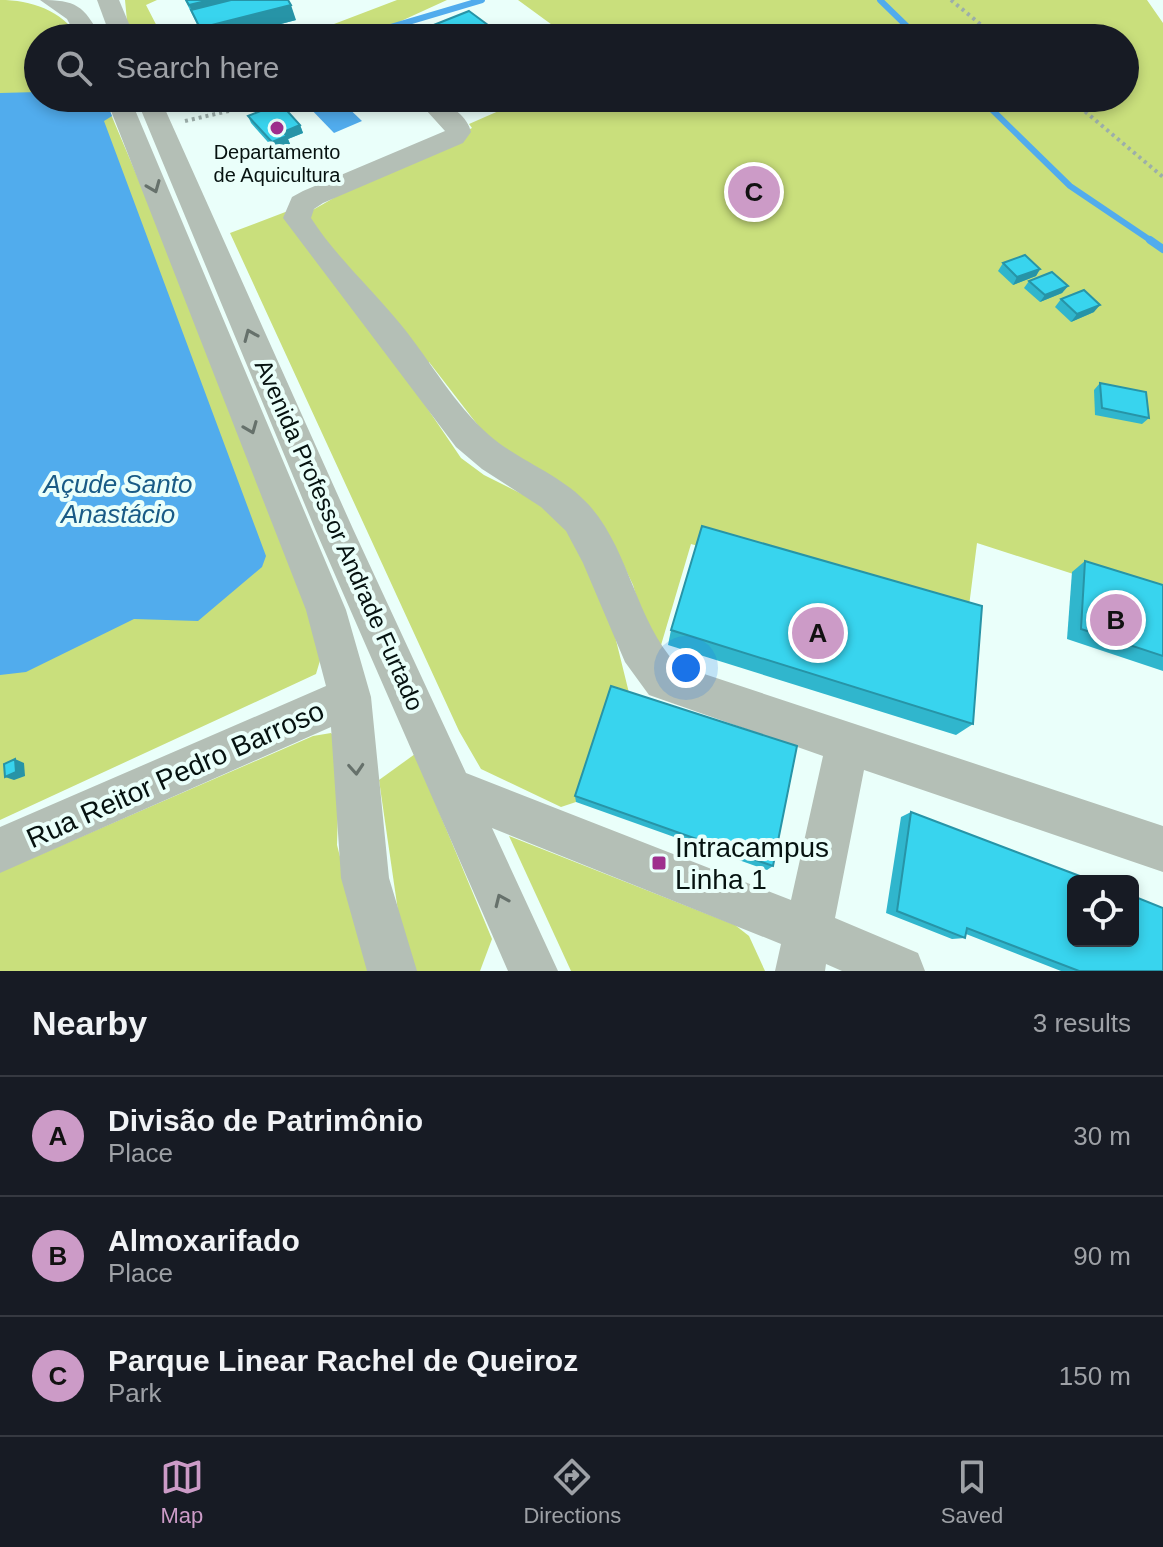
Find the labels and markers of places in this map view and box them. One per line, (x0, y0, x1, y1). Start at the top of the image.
marker: Departamento de Aquicultura (268, 119, 286, 137)
place label: Departamento de Aquicultura (214, 141, 341, 186)
pin: C (728, 162, 780, 222)
pin: B (1090, 590, 1142, 650)
pin: A (792, 603, 844, 663)
place label: Intracampus Linha 1 (675, 832, 829, 895)
marker: Intracampus Linha 1 (650, 854, 668, 872)

